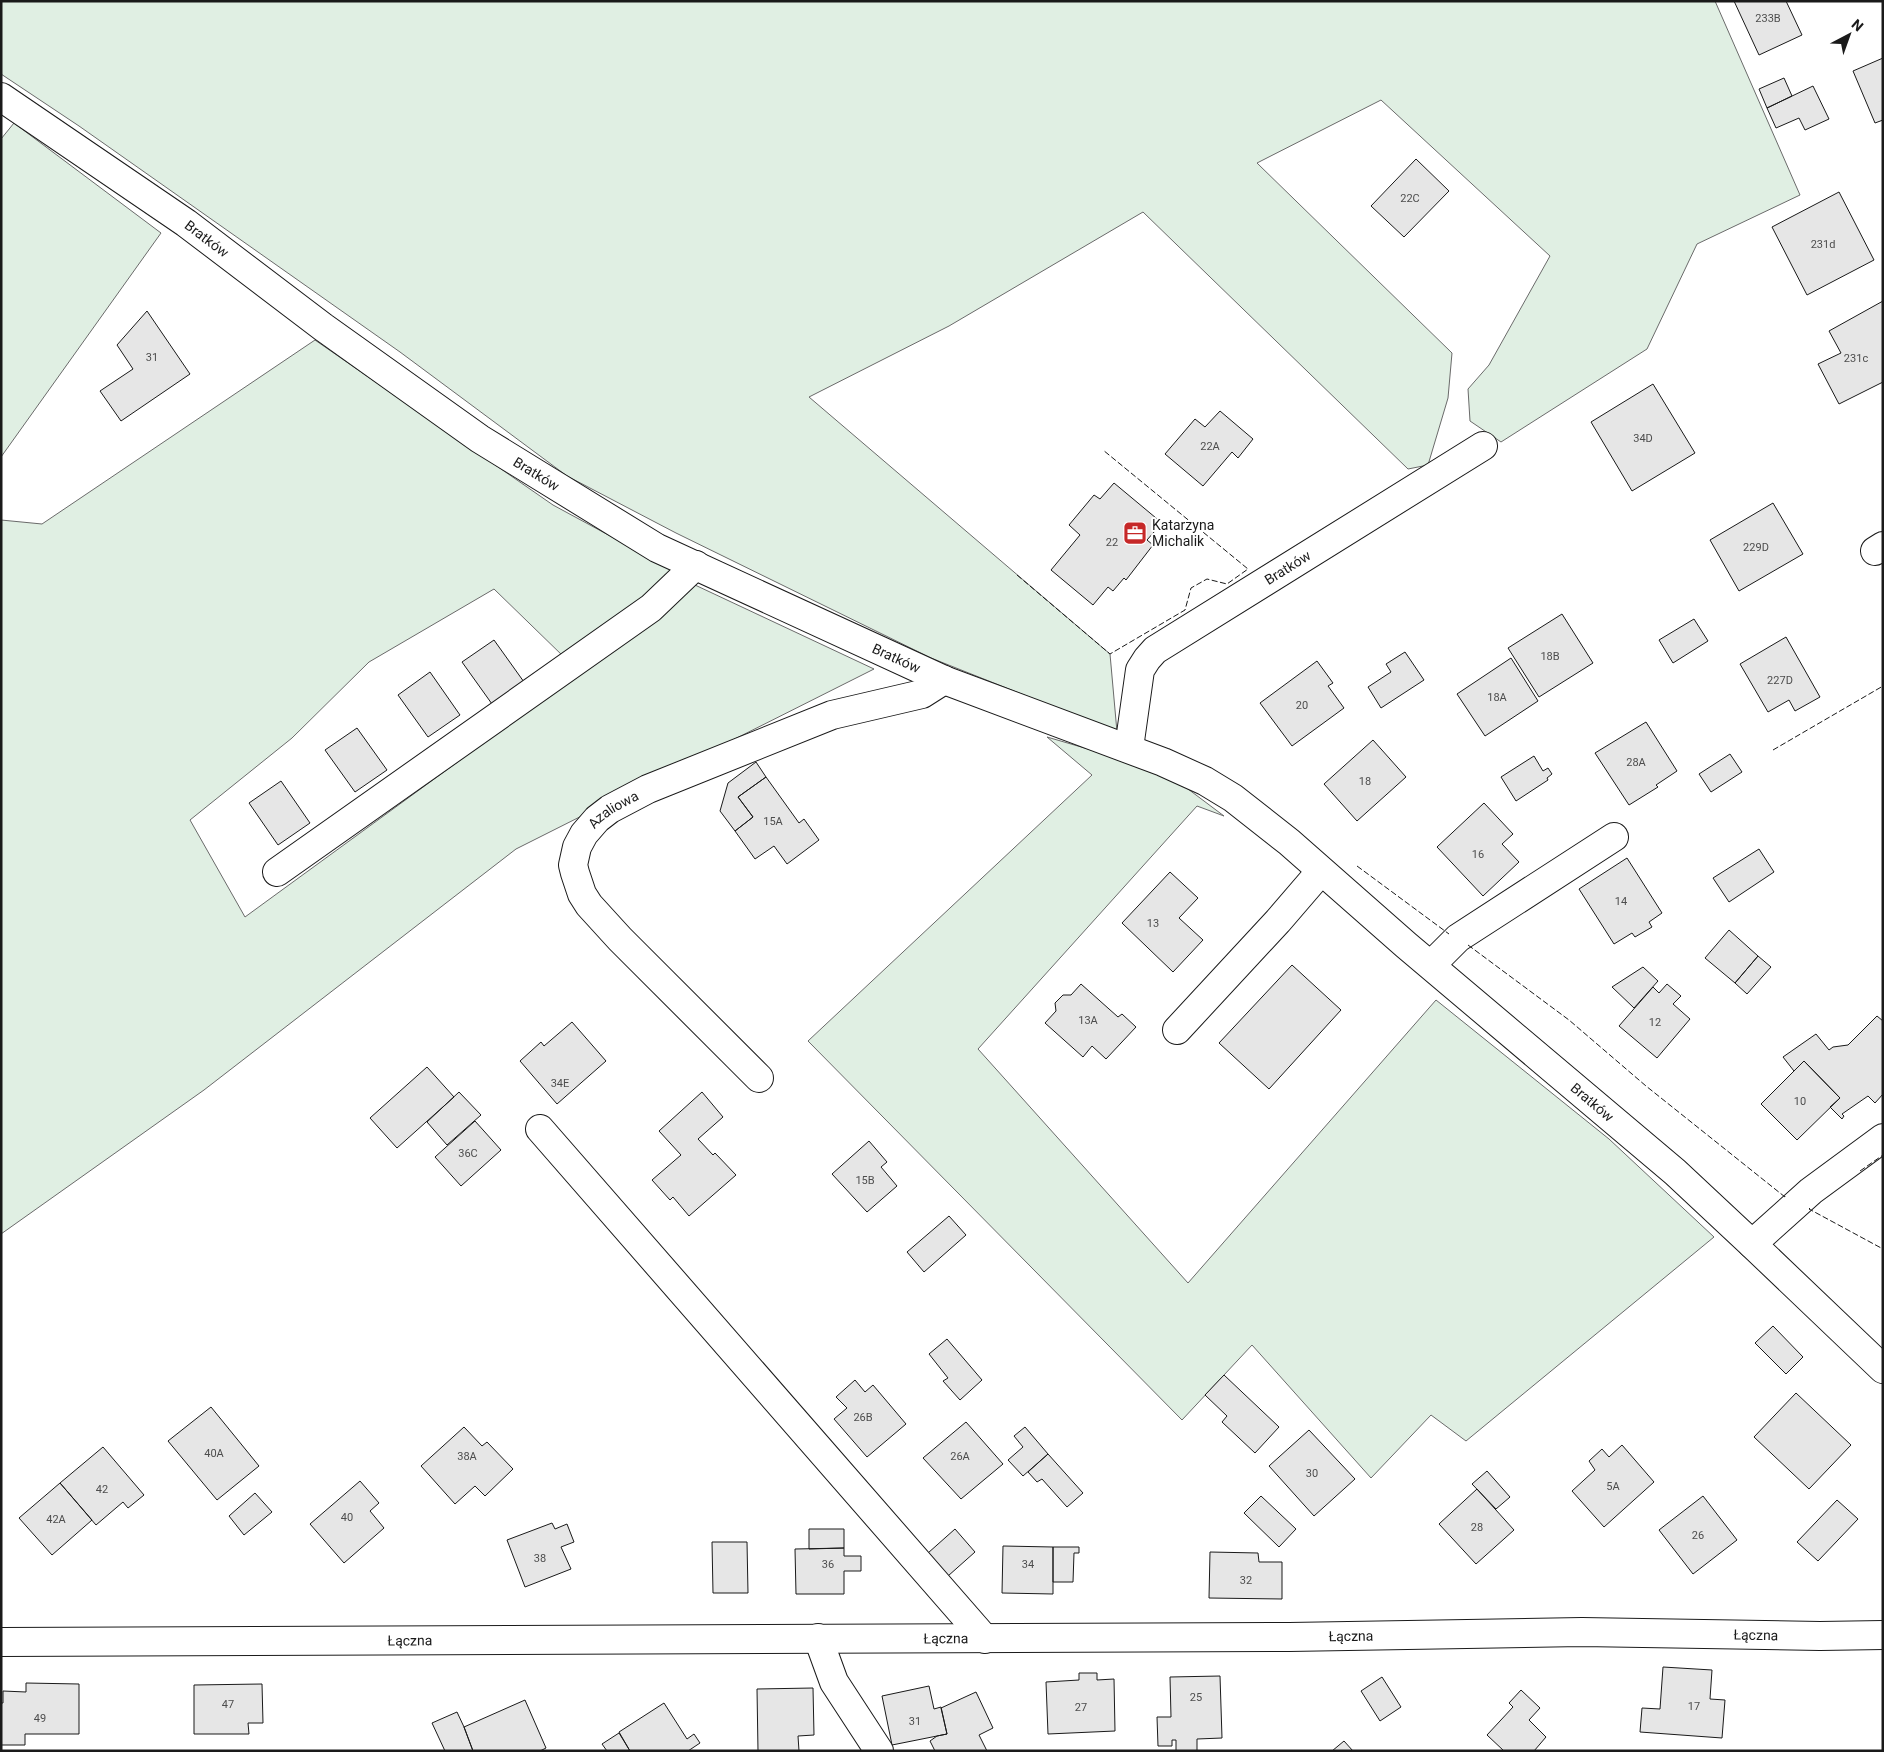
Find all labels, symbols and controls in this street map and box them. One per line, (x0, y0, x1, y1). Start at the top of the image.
north arrow (1824, 10, 1874, 60)
house number: 233B (1755, 12, 1781, 25)
text: N (1849, 16, 1867, 34)
house number: 22C (1400, 192, 1420, 205)
street label: Bratków (182, 217, 232, 261)
house number: 231d (1811, 238, 1835, 251)
house number: 31 (146, 351, 158, 364)
house number: 231c (1844, 352, 1868, 365)
house number: 34D (1633, 432, 1653, 445)
house number: 22A (1200, 440, 1221, 453)
street label: Bratków (511, 454, 563, 494)
place label: Katarzyna Michalik (1152, 517, 1214, 549)
office icon: Katarzyna Michalik (1122, 520, 1148, 546)
house number: 22 (1106, 536, 1118, 549)
house number: 229D (1743, 541, 1769, 554)
street label: Bratków (1262, 547, 1314, 588)
street label: Bratków (870, 640, 923, 676)
house number: 18B (1540, 650, 1560, 663)
house number: 227D (1767, 674, 1793, 687)
house number: 18A (1487, 691, 1508, 704)
house number: 20 (1296, 699, 1308, 712)
house number: 28A (1626, 756, 1647, 769)
house number: 18 (1359, 775, 1371, 788)
street label: Azaliowa (585, 788, 641, 831)
house number: 15A (763, 815, 784, 828)
house number: 16 (1472, 848, 1484, 861)
house number: 14 (1615, 895, 1627, 908)
house number: 13 (1147, 917, 1159, 930)
house number: 13A (1078, 1014, 1099, 1027)
house number: 12 (1649, 1016, 1661, 1029)
house number: 34E (551, 1077, 569, 1090)
street label: Bratków (1568, 1080, 1617, 1125)
house number: 10 (1794, 1095, 1806, 1108)
house number: 36C (458, 1147, 478, 1160)
house number: 15B (855, 1174, 875, 1187)
house number: 26B (853, 1411, 873, 1424)
house number: 40A (204, 1447, 225, 1460)
house number: 38A (457, 1450, 478, 1463)
house number: 26A (950, 1450, 971, 1463)
house number: 30 (1306, 1467, 1318, 1480)
house number: 5A (1606, 1480, 1621, 1493)
house number: 42 (96, 1483, 108, 1496)
house number: 40 (341, 1511, 353, 1524)
house number: 42A (46, 1513, 67, 1526)
house number: 28 (1471, 1521, 1483, 1534)
house number: 26 (1692, 1529, 1704, 1542)
house number: 38 (534, 1552, 546, 1565)
house number: 36 (822, 1558, 834, 1571)
house number: 34 (1022, 1558, 1034, 1571)
house number: 32 (1240, 1574, 1252, 1587)
street label: Łączna (1733, 1627, 1778, 1643)
street label: Łączna (1328, 1628, 1374, 1644)
street label: Łączna (924, 1630, 968, 1646)
street label: Łączna (388, 1632, 432, 1648)
house number: 25 (1190, 1691, 1202, 1704)
house number: 47 (222, 1698, 234, 1711)
house number: 17 (1688, 1700, 1700, 1713)
house number: 27 (1075, 1701, 1087, 1714)
house number: 49 (34, 1712, 46, 1725)
house number: 31 (909, 1715, 921, 1728)

